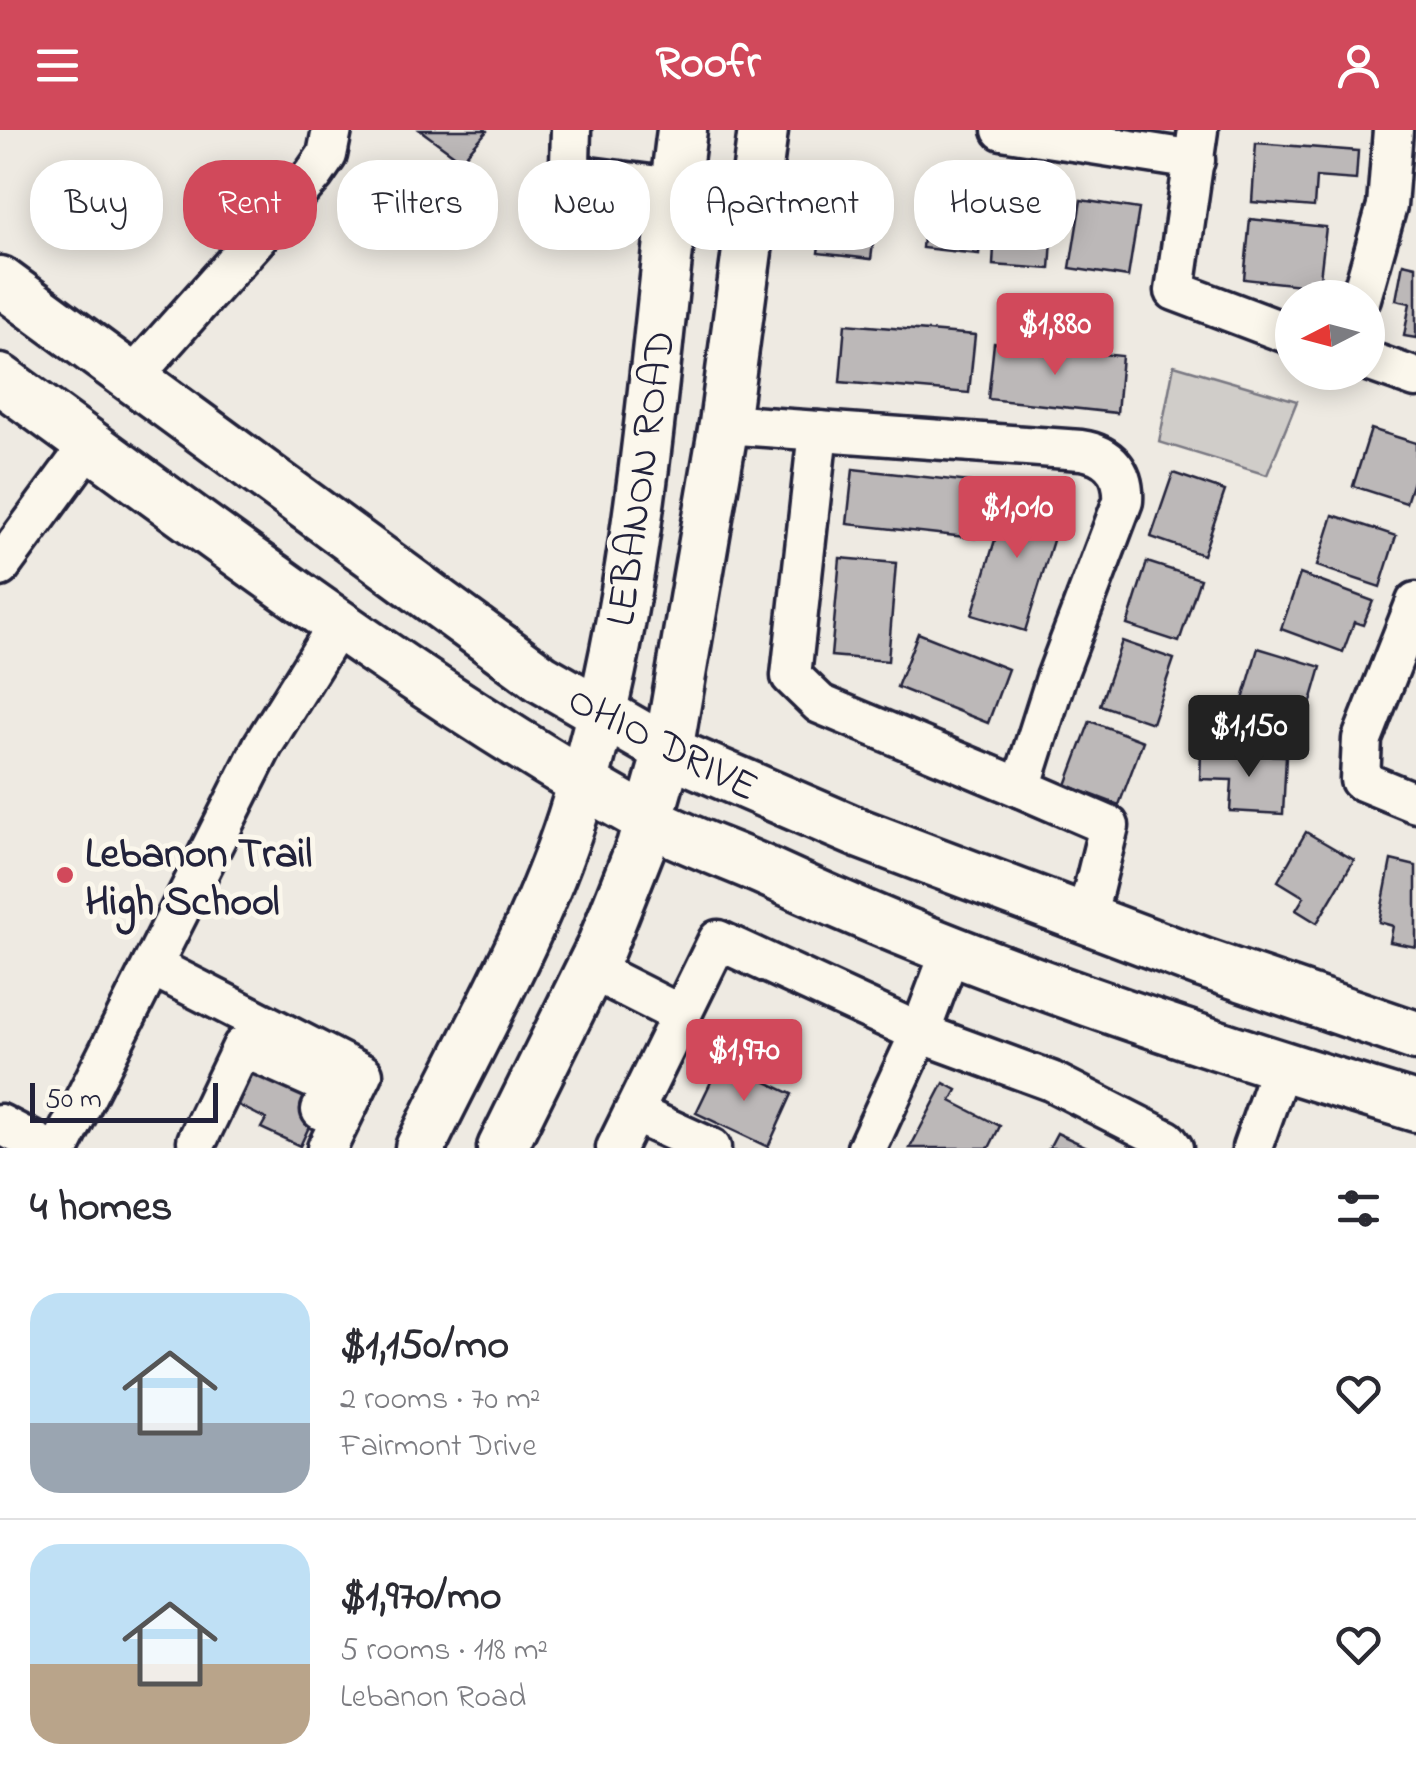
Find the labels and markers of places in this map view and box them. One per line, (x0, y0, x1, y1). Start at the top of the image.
pin: $1,880 (974, 293, 1136, 378)
pin: $1,010 (936, 476, 1098, 561)
pin: $1,150 (1168, 695, 1330, 780)
place label: Lebanon Trail High School (85, 825, 312, 935)
marker: Lebanon Trail High School (54, 864, 76, 886)
pin: $1,970 (663, 1019, 825, 1104)

